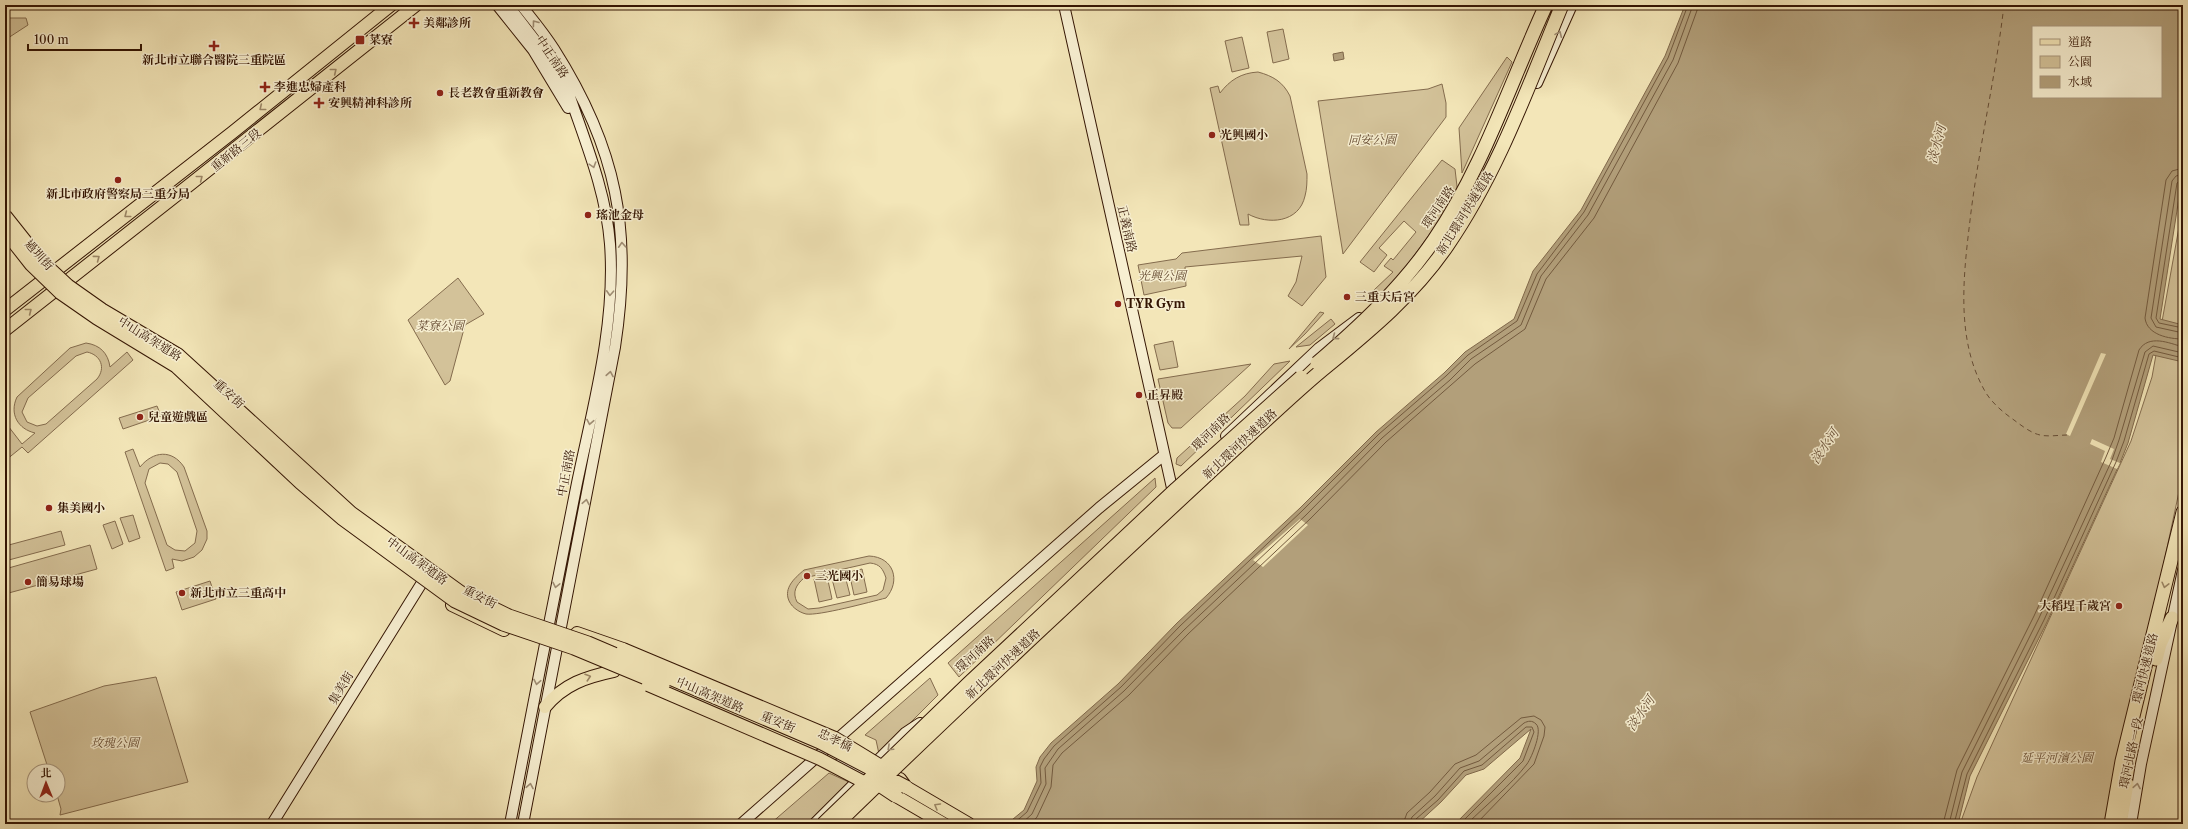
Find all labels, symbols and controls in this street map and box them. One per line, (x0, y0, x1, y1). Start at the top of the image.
place label: 美鄰診所 (423, 15, 471, 30)
marker: 美鄰診所 (408, 17, 420, 29)
one-way arrow (533, 21, 540, 28)
scale bar (28, 26, 141, 52)
legend (2032, 26, 2162, 98)
one-way arrow (1554, 31, 1562, 39)
text: 100 m (34, 32, 69, 47)
place label: 菜寮 (369, 32, 393, 47)
street label: 中正南路 (533, 33, 572, 81)
marker: 菜寮 (354, 34, 366, 46)
text: 道路 (2068, 34, 2092, 49)
marker: 新北市立聯合醫院三重院區 (208, 40, 220, 52)
place label: 新北市立聯合醫院三重院區 (142, 52, 286, 67)
text: 公園 (2068, 54, 2092, 69)
one-way arrow (330, 68, 337, 75)
text: 水域 (2068, 74, 2092, 89)
place label: 李進忠婦產科 (274, 79, 347, 94)
marker: 李進忠婦產科 (259, 81, 271, 93)
place label: 長老教會重新教會 (448, 85, 544, 100)
marker: 長老教會重新教會 (435, 88, 445, 98)
place label: 安興精神科診所 (328, 95, 412, 110)
marker: 安興精神科診所 (313, 97, 325, 109)
one-way arrow (259, 104, 267, 111)
water label: 淡水河 (1923, 121, 1949, 165)
street label: 重新路三段 (208, 125, 264, 174)
place label: 光興國小 (1220, 127, 1268, 142)
marker: 光興國小 (1207, 130, 1217, 140)
park label: 同安公園 (1348, 132, 1398, 147)
one-way arrow (589, 161, 597, 168)
street label: 新北環河快速道路 (1433, 168, 1496, 257)
marker: 新北市政府警察局三重分局 (113, 175, 123, 185)
one-way arrow (196, 176, 203, 183)
street label: 環河南路 (1418, 183, 1457, 231)
place label: 新北市政府警察局三重分局 (46, 186, 190, 201)
street label: 正義南路 (1115, 204, 1140, 254)
place label: 瑤池金母 (596, 207, 644, 222)
one-way arrow (124, 210, 131, 217)
marker: 瑤池金母 (583, 210, 593, 220)
street label: 過圳街 (22, 236, 58, 274)
one-way arrow (618, 242, 627, 248)
one-way arrow (93, 255, 100, 262)
park label: 光興公園 (1138, 268, 1188, 283)
place label: 三重天后宮 (1355, 289, 1415, 304)
one-way arrow (605, 290, 614, 296)
marker: 三重天后宮 (1342, 292, 1352, 302)
place label: TYR Gym (1126, 296, 1185, 311)
marker: TYR Gym (1113, 299, 1123, 309)
one-way arrow (25, 309, 32, 316)
street label: 中山高架道路 (116, 313, 185, 364)
park label: 菜寮公園 (416, 318, 466, 333)
one-way arrow (1332, 332, 1339, 339)
one-way arrow (606, 371, 614, 377)
street label: 重安街 (211, 376, 248, 412)
place label: 正昇殿 (1147, 387, 1184, 402)
marker: 正昇殿 (1134, 390, 1144, 400)
street label: 新北環河快速道路 (1199, 405, 1280, 482)
place label: 兒童遊戲區 (148, 409, 208, 424)
street label: 環河南路 (1188, 410, 1233, 454)
marker: 兒童遊戲區 (135, 412, 145, 422)
one-way arrow (586, 418, 594, 425)
water label: 淡水河 (1806, 424, 1843, 467)
street label: 中正南路 (554, 448, 577, 498)
one-way arrow (581, 499, 589, 505)
place label: 集美國小 (57, 500, 105, 515)
marker: 集美國小 (44, 503, 54, 513)
street label: 中山高架道路 (384, 533, 451, 588)
place label: 三光國小 (815, 568, 863, 583)
marker: 三光國小 (802, 571, 812, 581)
place label: 簡易球場 (36, 574, 84, 589)
marker: 簡易球場 (23, 577, 33, 587)
one-way arrow (2161, 581, 2170, 588)
street label: 重安街 (461, 582, 501, 612)
one-way arrow (553, 582, 561, 588)
place label: 新北市立三重高中 (190, 585, 286, 600)
marker: 新北市立三重高中 (177, 588, 187, 598)
place label: 大稻埕千歲宮 (2039, 598, 2111, 613)
marker: 大稻埕千歲宮 (2114, 601, 2124, 611)
street label: 新北環河快速道路 (962, 625, 1043, 702)
street label: 環河快速道路 (2129, 631, 2161, 705)
street label: 環河南路 (952, 632, 998, 675)
street label: 集美街 (325, 668, 357, 707)
one-way arrow (584, 673, 591, 682)
street label: 中山高架道路 (674, 674, 746, 716)
one-way arrow (533, 679, 542, 685)
water label: 淡水河 (1622, 691, 1659, 734)
street label: 重安街 (759, 708, 799, 736)
street label: 環河北路一段 (2116, 716, 2145, 790)
street label: 忠孝橋 (816, 725, 855, 754)
park label: 玫瑰公園 (91, 735, 141, 750)
one-way arrow (887, 743, 895, 750)
park label: 延平河濱公園 (2021, 750, 2095, 765)
north arrow (26, 763, 66, 803)
text: 北 (40, 766, 51, 780)
one-way arrow (2132, 782, 2141, 789)
one-way arrow (525, 783, 534, 789)
one-way arrow (934, 803, 941, 810)

